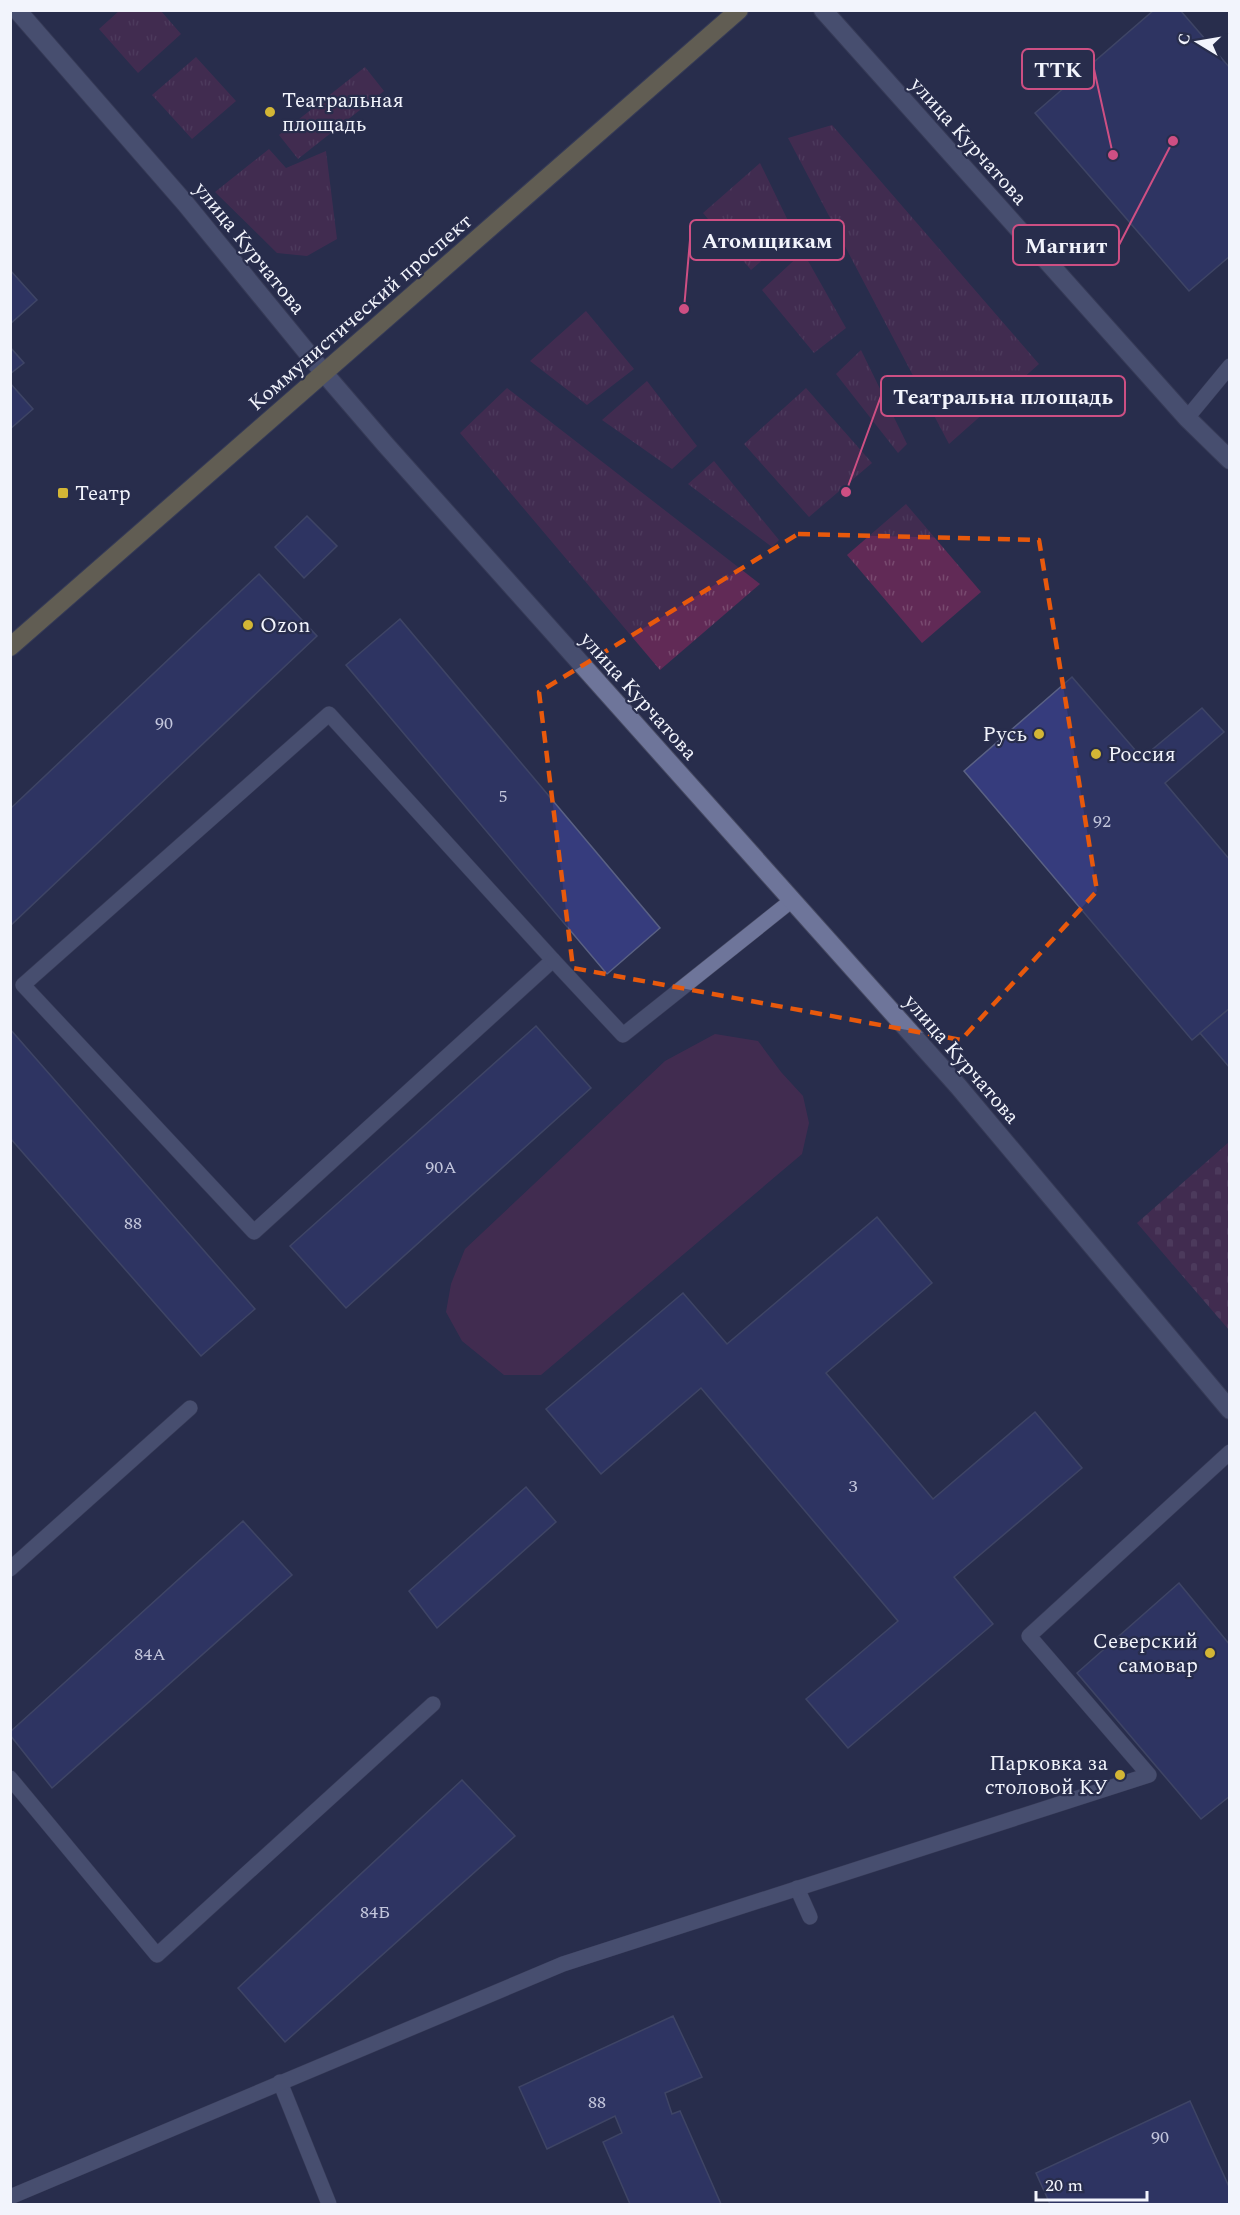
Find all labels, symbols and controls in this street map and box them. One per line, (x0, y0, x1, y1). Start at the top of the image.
north arrow (1168, 12, 1228, 72)
text: С (1171, 31, 1197, 47)
callout: ТТК (1022, 49, 1094, 89)
text: ТТК (1034, 54, 1082, 87)
street label: улица Курчатова (901, 70, 1035, 213)
place label: Театральная площадь (282, 85, 404, 141)
marker: Театральная площадь (263, 105, 277, 119)
street label: улица Курчатова (185, 174, 313, 323)
street label: Коммунистический проспект (242, 206, 480, 419)
callout: Атомщикам (690, 220, 844, 260)
text: Атомщикам (702, 225, 832, 258)
callout: Магнит (1013, 225, 1119, 265)
text: Магнит (1025, 230, 1107, 263)
callout: Театральна площадь (881, 376, 1125, 416)
text: Театральна площадь (893, 381, 1113, 414)
place label: Театр (75, 478, 131, 510)
marker: Театр (56, 486, 70, 500)
place label: Ozon (260, 610, 310, 642)
marker: Ozon (241, 618, 255, 632)
street label: улица Курчатова (571, 625, 705, 768)
house number: 90 (155, 710, 173, 737)
place label: Русь (983, 719, 1027, 751)
marker: Русь (1032, 727, 1046, 741)
place label: Россия (1108, 739, 1176, 771)
marker: Россия (1089, 747, 1103, 761)
house number: 5 (499, 783, 508, 810)
house number: 92 (1093, 808, 1111, 835)
street label: улица Курчатова (895, 987, 1027, 1132)
house number: 90А (425, 1154, 457, 1181)
house number: 88 (124, 1210, 142, 1237)
house number: 3 (849, 1473, 858, 1500)
place label: Северский самовар (1093, 1626, 1198, 1682)
house number: 84А (134, 1641, 166, 1668)
marker: Северский самовар (1203, 1646, 1217, 1660)
place label: Парковка за столовой КУ (985, 1748, 1109, 1804)
marker: Парковка за столовой КУ (1113, 1768, 1127, 1782)
house number: 84Б (360, 1899, 390, 1926)
house number: 88 (588, 2089, 606, 2116)
house number: 90 (1151, 2124, 1169, 2151)
scale bar (1036, 2164, 1147, 2202)
text: 20 m (1045, 2172, 1083, 2199)

